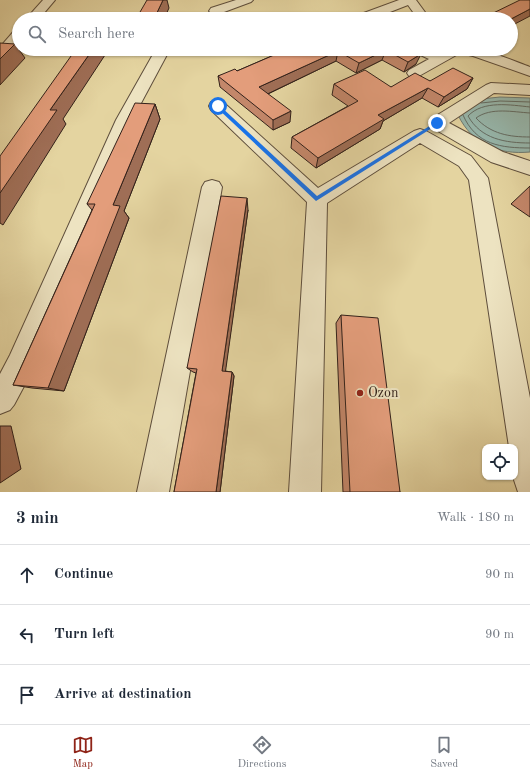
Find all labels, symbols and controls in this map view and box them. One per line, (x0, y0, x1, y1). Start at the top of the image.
search box (12, 12, 518, 56)
icon: search (26, 23, 48, 45)
text: Search here (58, 27, 135, 42)
route start (209, 97, 227, 115)
route end (428, 114, 446, 132)
place label: Ozon (368, 386, 399, 400)
marker: Ozon (355, 388, 365, 398)
map controls (482, 444, 518, 480)
button: locate (482, 444, 518, 480)
text: 3 min (16, 510, 59, 527)
text: Walk · 180 m (437, 511, 514, 524)
icon: ahead (16, 564, 38, 586)
text: Continue (54, 567, 113, 582)
text: 90 m (485, 568, 514, 581)
icon: left (16, 624, 38, 646)
text: Turn left (54, 627, 114, 642)
text: 90 m (485, 628, 514, 641)
icon: arrive (16, 684, 38, 706)
text: Arrive at destination (54, 687, 192, 702)
tab: Map (72, 734, 94, 772)
tab: Directions (238, 734, 286, 772)
tab: Saved (430, 734, 458, 772)

